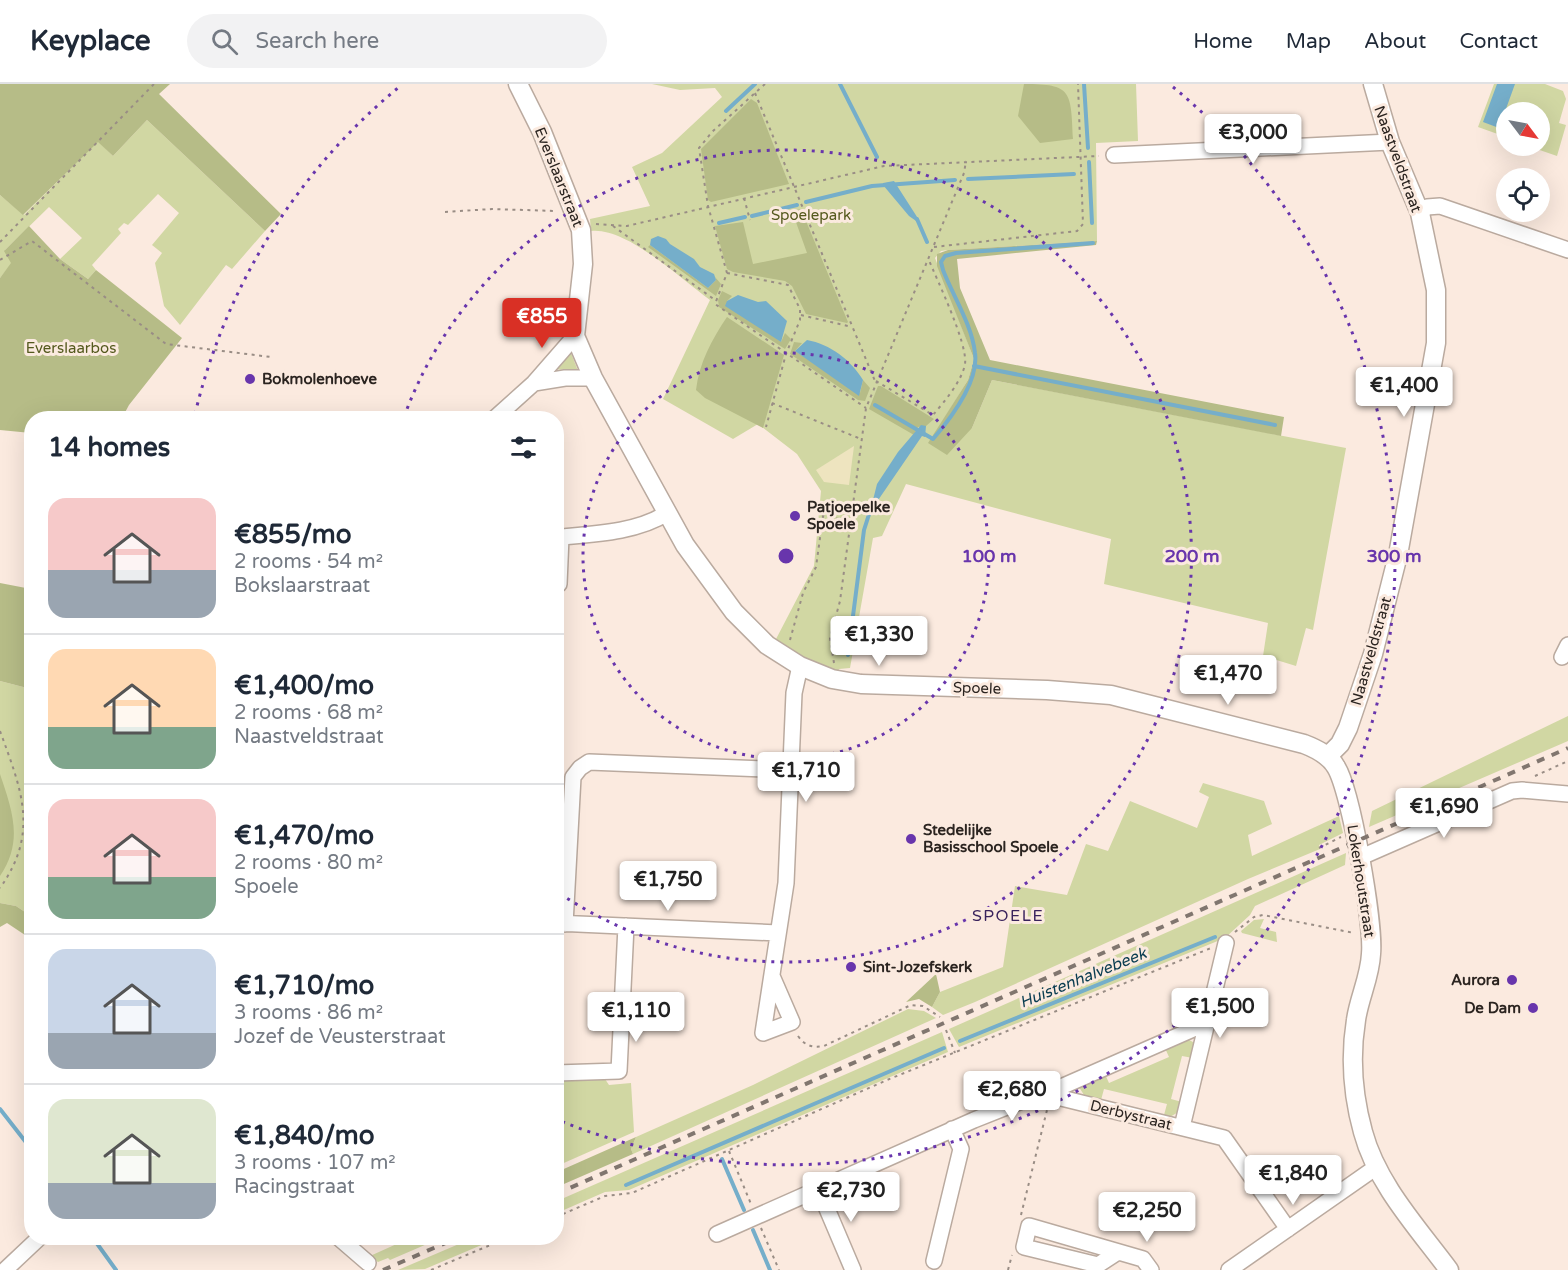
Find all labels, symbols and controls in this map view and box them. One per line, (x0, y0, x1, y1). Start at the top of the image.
search box (187, 14, 607, 68)
text: Keyplace (30, 24, 151, 58)
icon: search (208, 25, 241, 58)
text: Search here (256, 28, 379, 54)
text: Home (1193, 29, 1253, 54)
text: Map (1286, 29, 1331, 54)
text: About (1364, 29, 1426, 54)
text: Contact (1459, 29, 1538, 54)
north arrow (1496, 102, 1550, 156)
map controls (1496, 102, 1550, 222)
street label: Naastveldstraat (1370, 103, 1426, 215)
pin: €3,000 (1204, 114, 1302, 165)
text: €3,000 (1218, 121, 1288, 145)
street label: Everslaarstraat (531, 124, 587, 230)
button: locate (1496, 168, 1550, 222)
park label: Spoelepark (771, 206, 851, 224)
pin: €855 (506, 298, 578, 349)
text: €855 (516, 305, 568, 329)
park label: Everslaarbos (26, 339, 116, 357)
pin: €1,400 (1355, 367, 1453, 418)
place label: Bokmolenhoeve (262, 370, 377, 388)
marker: Bokmolenhoeve (243, 372, 257, 386)
text: €1,400 (1370, 374, 1438, 398)
icon: filters (507, 431, 540, 464)
text: 14 homes (48, 432, 170, 463)
place label: Patjoepelke Spoele (807, 498, 891, 534)
marker: Patjoepelke Spoele (788, 509, 802, 523)
text: €855/mo (234, 519, 352, 550)
icon: home (96, 522, 168, 594)
text: 100 m (961, 545, 1017, 567)
text: 200 m (1164, 545, 1220, 567)
text: 300 m (1366, 545, 1422, 567)
centre of rings (776, 546, 796, 566)
text: 2 rooms · 54 m² (234, 550, 383, 574)
text: Bokslaarstraat (234, 574, 370, 598)
street label: Naastveldstraat (1347, 594, 1395, 707)
pin: €1,330 (830, 616, 928, 667)
text: €1,330 (844, 623, 914, 647)
pin: €1,470 (1179, 655, 1277, 706)
text: €1,470 (1194, 662, 1262, 686)
text: €1,400/mo (234, 670, 374, 701)
icon: home (96, 673, 168, 745)
street label: Spoele (952, 678, 1002, 698)
text: 2 rooms · 68 m² (234, 701, 383, 725)
text: Naastveldstraat (234, 725, 384, 749)
pin: €1,710 (757, 752, 855, 803)
text: €1,710 (772, 759, 840, 783)
pin: €1,690 (1395, 788, 1493, 839)
text: €1,690 (1409, 795, 1479, 819)
text: €1,470/mo (234, 820, 374, 851)
place label: Stedelijke Basisschool Spoele (923, 821, 1059, 857)
icon: home (96, 823, 168, 895)
street label: Lokerhoutstraat (1343, 823, 1379, 939)
marker: Stedelijke Basisschool Spoele (904, 832, 918, 846)
text: 2 rooms · 80 m² (234, 851, 383, 875)
pin: €1,750 (619, 861, 717, 912)
text: €1,750 (634, 868, 702, 892)
text: Spoele (234, 875, 299, 899)
district label: SPOELE (972, 906, 1044, 926)
water label: Huistenhalvebeek (1017, 943, 1151, 1013)
place label: Sint-Jozefskerk (863, 958, 972, 976)
marker: Sint-Jozefskerk (844, 960, 858, 974)
text: €1,710/mo (234, 970, 374, 1001)
place label: Aurora (1451, 971, 1500, 989)
icon: home (96, 973, 168, 1045)
marker: Aurora (1505, 973, 1519, 987)
pin: €1,500 (1171, 988, 1269, 1039)
pin: €1,110 (587, 992, 685, 1043)
text: €1,500 (1185, 995, 1255, 1019)
text: €1,110 (601, 999, 671, 1023)
place label: De Dam (1464, 999, 1521, 1017)
text: 3 rooms · 86 m² (234, 1001, 383, 1025)
marker: De Dam (1526, 1001, 1540, 1015)
text: Jozef de Veusterstraat (234, 1025, 446, 1049)
pin: €2,680 (963, 1071, 1061, 1122)
text: €2,680 (977, 1078, 1047, 1102)
street label: Derbystraat (1088, 1096, 1174, 1134)
text: €1,840/mo (234, 1120, 374, 1151)
icon: home (96, 1123, 168, 1195)
text: 3 rooms · 107 m² (234, 1151, 396, 1175)
pin: €1,840 (1244, 1155, 1342, 1206)
text: €1,840 (1259, 1162, 1327, 1186)
pin: €2,730 (802, 1172, 900, 1223)
text: Racingstraat (234, 1175, 355, 1199)
text: €2,730 (817, 1179, 885, 1203)
pin: €2,250 (1098, 1192, 1196, 1243)
text: €2,250 (1112, 1199, 1182, 1223)

